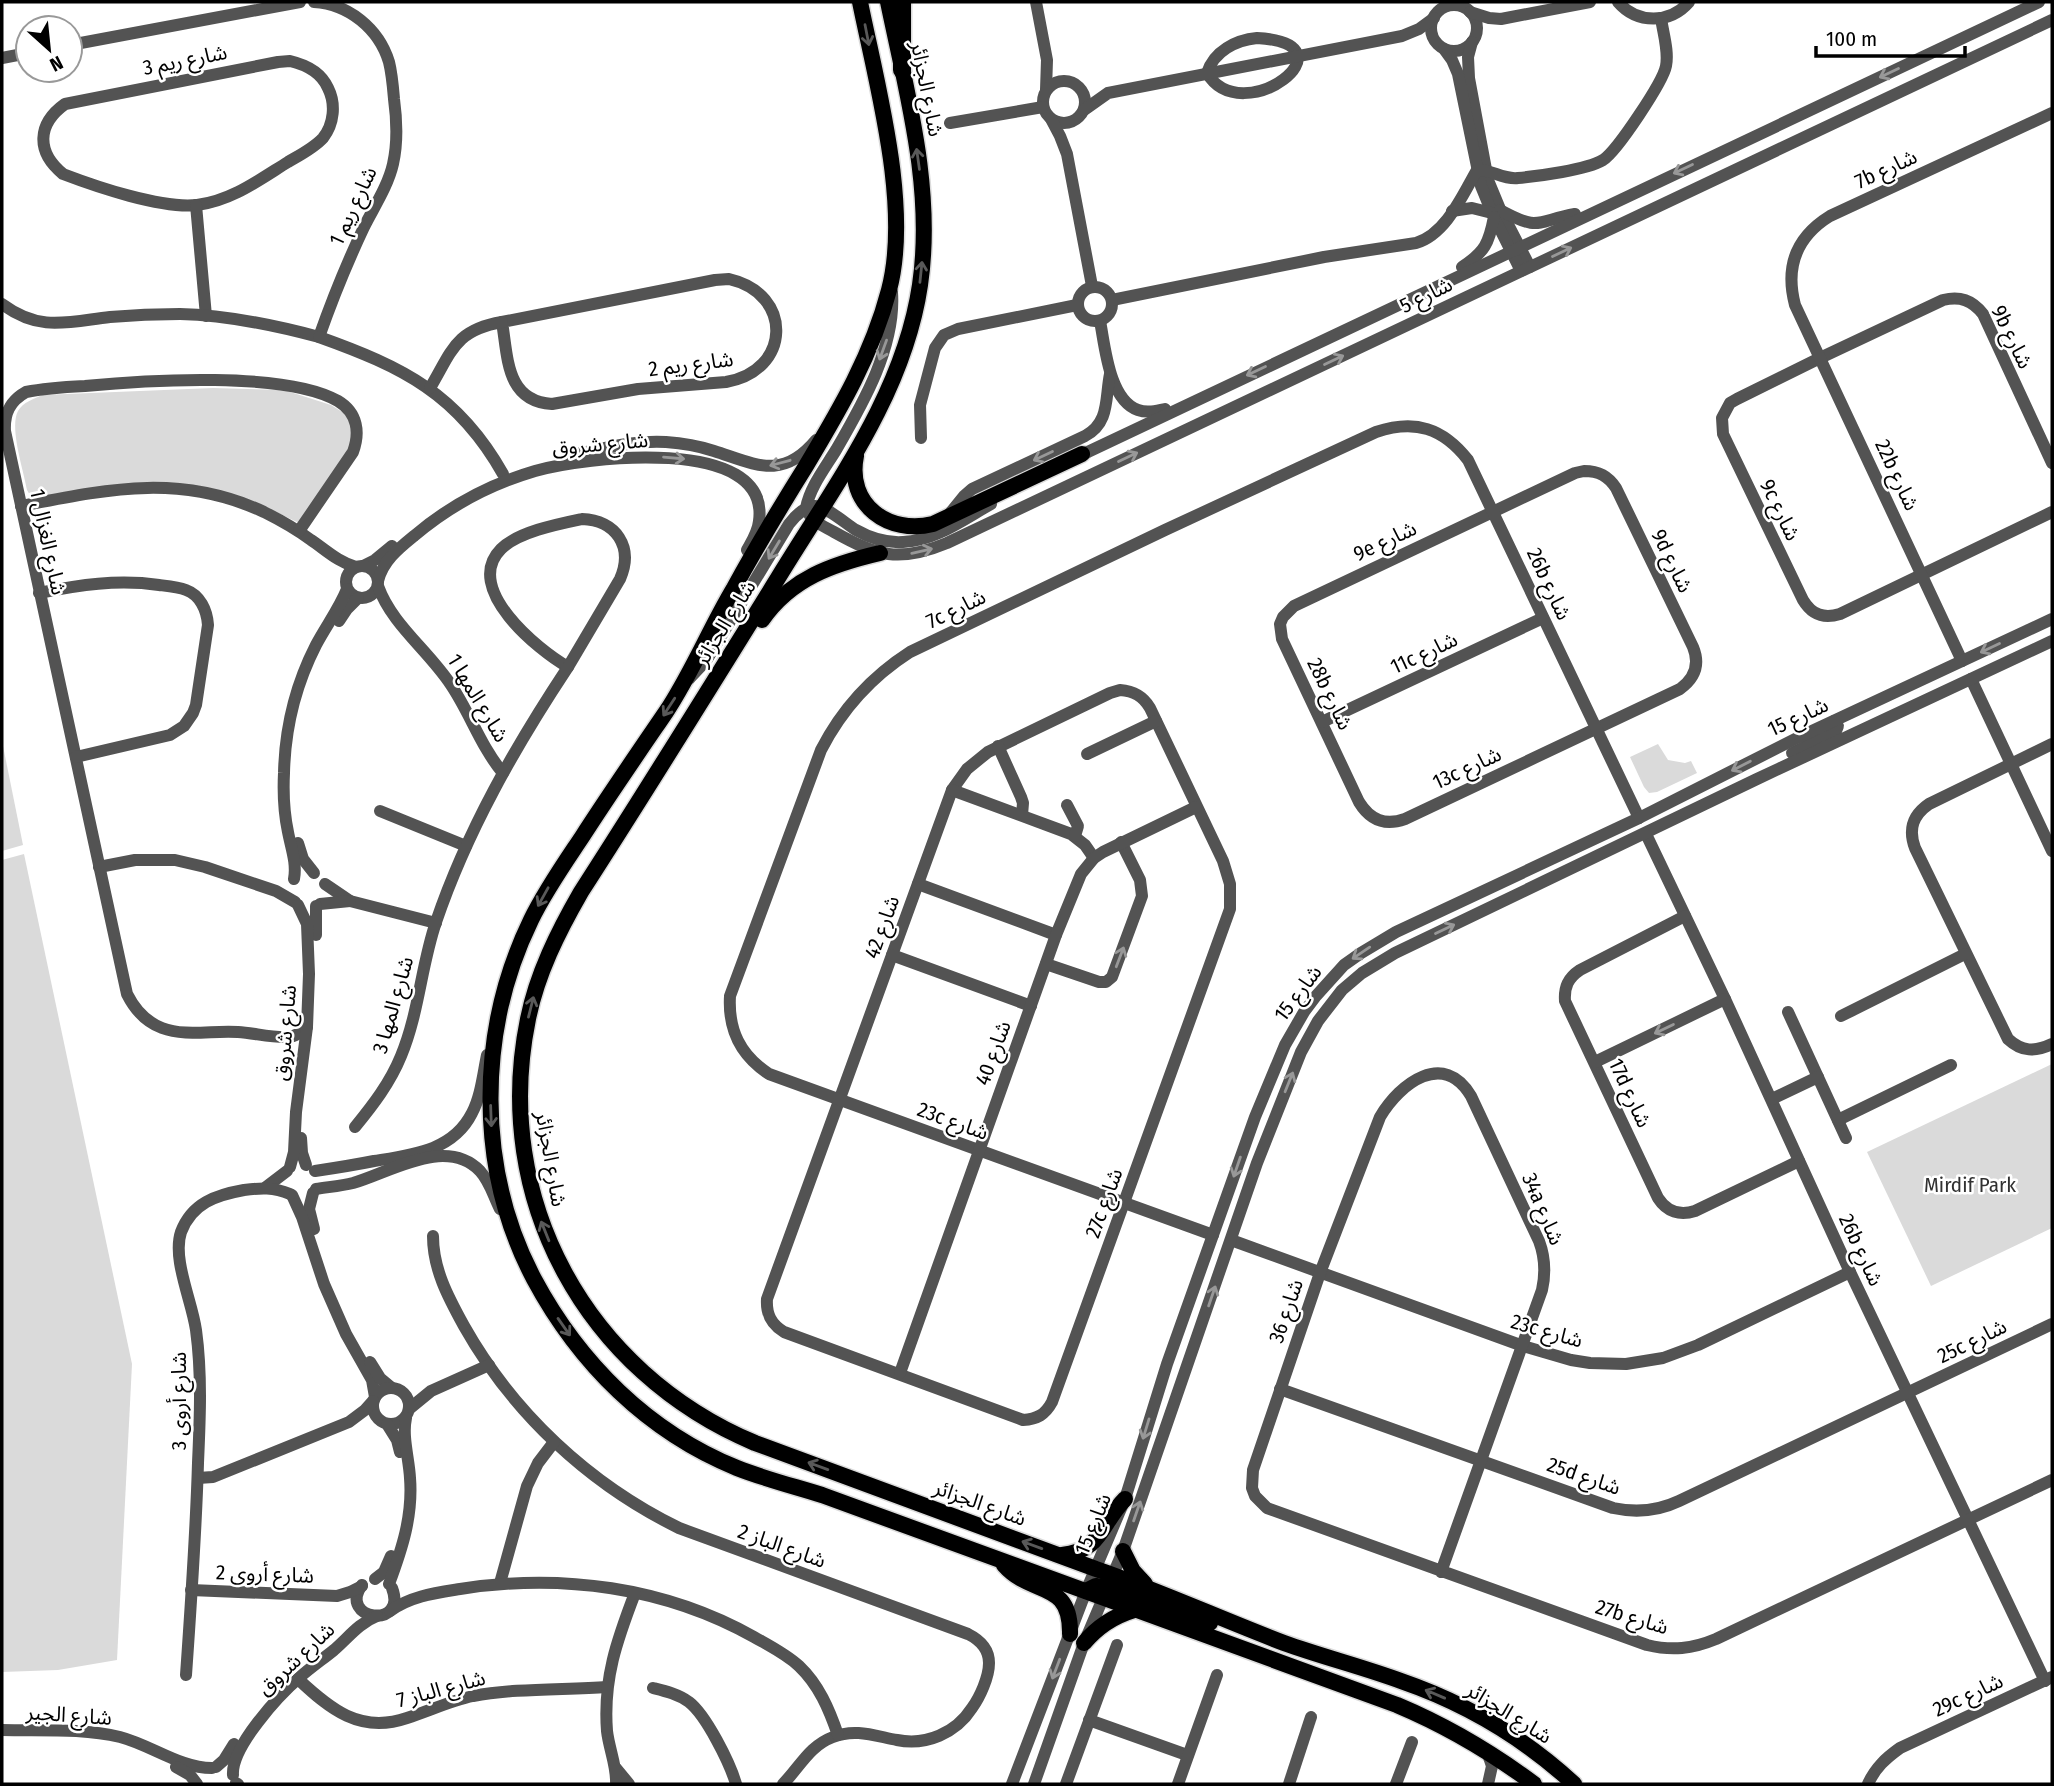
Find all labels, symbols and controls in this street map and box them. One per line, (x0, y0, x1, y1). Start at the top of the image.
north arrow (14, 14, 84, 84)
scale bar (1816, 14, 1965, 58)
one-way arrow (861, 23, 874, 46)
text: 100 m (1826, 26, 1877, 52)
street label: شارع الجزائر (903, 38, 949, 139)
street label: شارع ريم 3 (141, 39, 230, 83)
text: N (46, 51, 67, 77)
one-way arrow (1879, 67, 1900, 80)
street label: 7b شارع (1851, 143, 1922, 196)
one-way arrow (911, 148, 924, 171)
street label: شارع ريم 1 (323, 162, 384, 250)
one-way arrow (1673, 163, 1694, 177)
one-way arrow (1551, 245, 1572, 258)
one-way arrow (915, 261, 928, 284)
street label: شارع 5 (1395, 271, 1458, 321)
street label: 9b شارع (1984, 301, 2038, 374)
one-way arrow (876, 339, 888, 361)
street label: شارع ريم 2 (647, 346, 735, 384)
one-way arrow (1323, 353, 1344, 366)
one-way arrow (1246, 365, 1267, 378)
street label: شارع شروق (551, 427, 649, 463)
street label: 22b شارع (1867, 435, 1925, 516)
one-way arrow (1033, 449, 1054, 463)
one-way arrow (1117, 450, 1138, 463)
one-way arrow (662, 452, 685, 465)
one-way arrow (770, 457, 792, 470)
street label: 9c شارع (1752, 475, 1806, 546)
street label: شارع الغزال 1 (22, 487, 72, 598)
street label: 9e شارع (1349, 515, 1421, 569)
street label: 9d شارع (1644, 525, 1698, 598)
one-way arrow (766, 539, 780, 559)
one-way arrow (910, 544, 932, 557)
street label: 26b شارع (1519, 544, 1577, 625)
street label: شارع الجزائر (688, 575, 763, 673)
street label: 7c شارع (922, 584, 991, 636)
street label: 11c شارع (1386, 626, 1462, 682)
one-way arrow (1980, 642, 2002, 655)
street label: شارع المها 1 (440, 649, 514, 748)
street label: 28b شارع (1300, 654, 1359, 735)
street label: شارع 15 (1764, 692, 1833, 744)
one-way arrow (661, 697, 676, 716)
street label: 13c شارع (1429, 741, 1506, 797)
one-way arrow (1731, 760, 1752, 774)
one-way arrow (536, 886, 549, 907)
street label: شارع 42 (859, 892, 907, 963)
one-way arrow (1434, 922, 1455, 935)
one-way arrow (1352, 946, 1371, 960)
one-way arrow (1114, 947, 1127, 969)
street label: شارع المها 3 (367, 954, 421, 1057)
street label: شارع 15 (1268, 960, 1329, 1027)
street label: شارع شروق (268, 984, 304, 1082)
one-way arrow (525, 997, 538, 1019)
street label: شارع 40 (969, 1017, 1019, 1090)
one-way arrow (1654, 1022, 1675, 1036)
street label: 17d شارع (1601, 1054, 1657, 1133)
one-way arrow (1284, 1072, 1297, 1094)
street label: 23c شارع (913, 1096, 992, 1148)
one-way arrow (485, 1104, 498, 1127)
street label: شارع الجزائر (528, 1108, 572, 1209)
one-way arrow (1230, 1156, 1242, 1178)
street label: 27c شارع (1079, 1165, 1130, 1242)
street label: 34a شارع (1514, 1169, 1570, 1250)
park label: Mirdif Park (1924, 1172, 2016, 1198)
street label: 26b شارع (1831, 1210, 1889, 1291)
one-way arrow (537, 1220, 550, 1242)
street label: شارع 36 (1263, 1276, 1311, 1347)
one-way arrow (1207, 1286, 1219, 1308)
street label: 23c شارع (1508, 1308, 1586, 1356)
street label: 25c شارع (1933, 1313, 2012, 1371)
one-way arrow (557, 1317, 571, 1336)
street label: شارع أروى 3 (166, 1352, 194, 1450)
one-way arrow (1139, 1417, 1151, 1439)
street label: 25d شارع (1543, 1451, 1624, 1503)
one-way arrow (808, 1459, 830, 1472)
street label: شارع الجزائر (929, 1474, 1030, 1534)
street label: شارع 15 (1069, 1490, 1119, 1559)
one-way arrow (1132, 1501, 1144, 1523)
street label: شارع الباز 2 (734, 1518, 829, 1576)
one-way arrow (1021, 1538, 1043, 1550)
street label: شارع أروى 2 (215, 1559, 314, 1591)
street label: 27b شارع (1592, 1594, 1672, 1642)
street label: شارع شروق (252, 1617, 341, 1703)
one-way arrow (1049, 1657, 1062, 1679)
street label: شارع الباز 7 (394, 1665, 489, 1715)
street label: 29c شارع (1929, 1668, 2008, 1724)
street label: شارع الجزائر (1459, 1676, 1557, 1751)
one-way arrow (1425, 1687, 1446, 1700)
street label: شارع الجير (24, 1699, 113, 1733)

